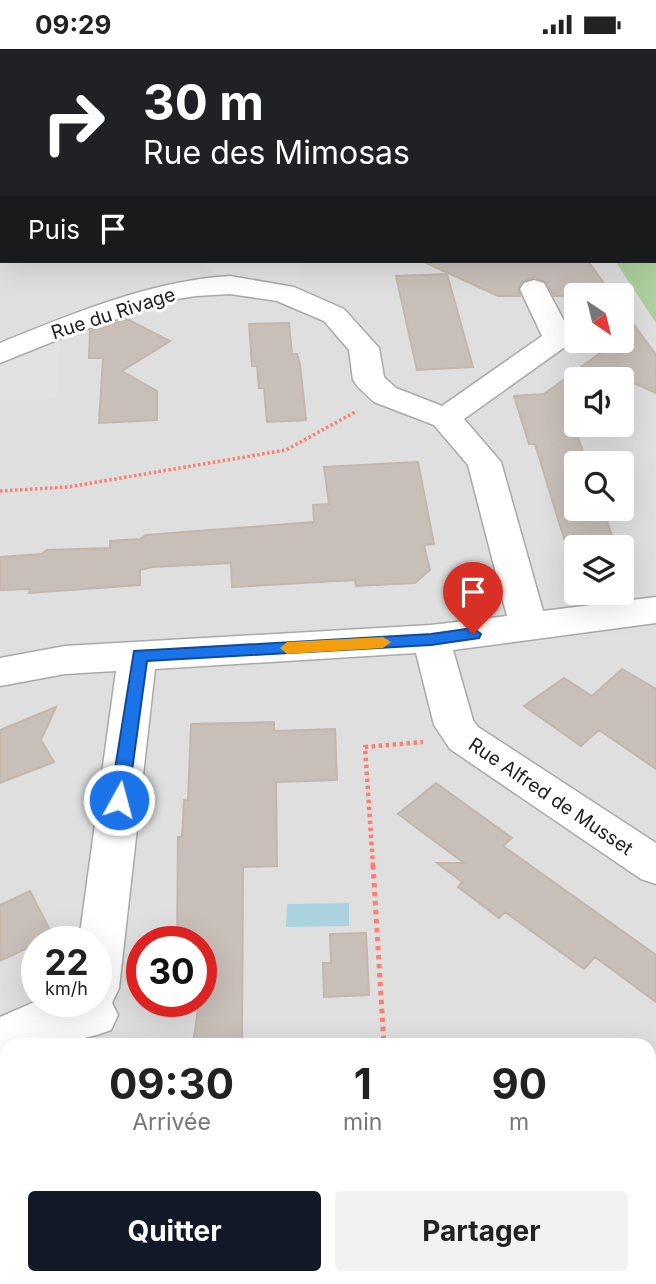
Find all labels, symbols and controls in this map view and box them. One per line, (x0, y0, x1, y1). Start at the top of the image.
text: 09:29 (35, 9, 111, 40)
text: 30 m (143, 73, 264, 132)
icon: right (28, 77, 119, 168)
text: Rue des Mimosas (143, 133, 410, 172)
icon: arrive (94, 210, 132, 248)
text: Puis (28, 214, 80, 245)
street label: Rue du Rivage (48, 283, 178, 344)
north arrow (564, 283, 634, 353)
map controls (564, 283, 634, 605)
button: sound (564, 367, 634, 437)
button: search (564, 451, 634, 521)
button: layers (564, 535, 634, 605)
pin (443, 562, 503, 634)
icon: arrive (454, 573, 492, 611)
street label: Rue Alfred de Musset (464, 733, 637, 860)
position arrow (82, 763, 156, 837)
speed limit sign: 30 (126, 926, 217, 1017)
text: 22 (44, 941, 89, 983)
text: km/h (45, 978, 88, 999)
text: 09:30 (109, 1058, 234, 1109)
text: 1 (354, 1058, 372, 1109)
text: 90 (491, 1058, 547, 1109)
text: Arrivée (132, 1108, 211, 1136)
text: min (343, 1108, 382, 1136)
text: m (509, 1108, 529, 1136)
button: Quitter (28, 1191, 321, 1271)
button: Partager (335, 1191, 628, 1271)

